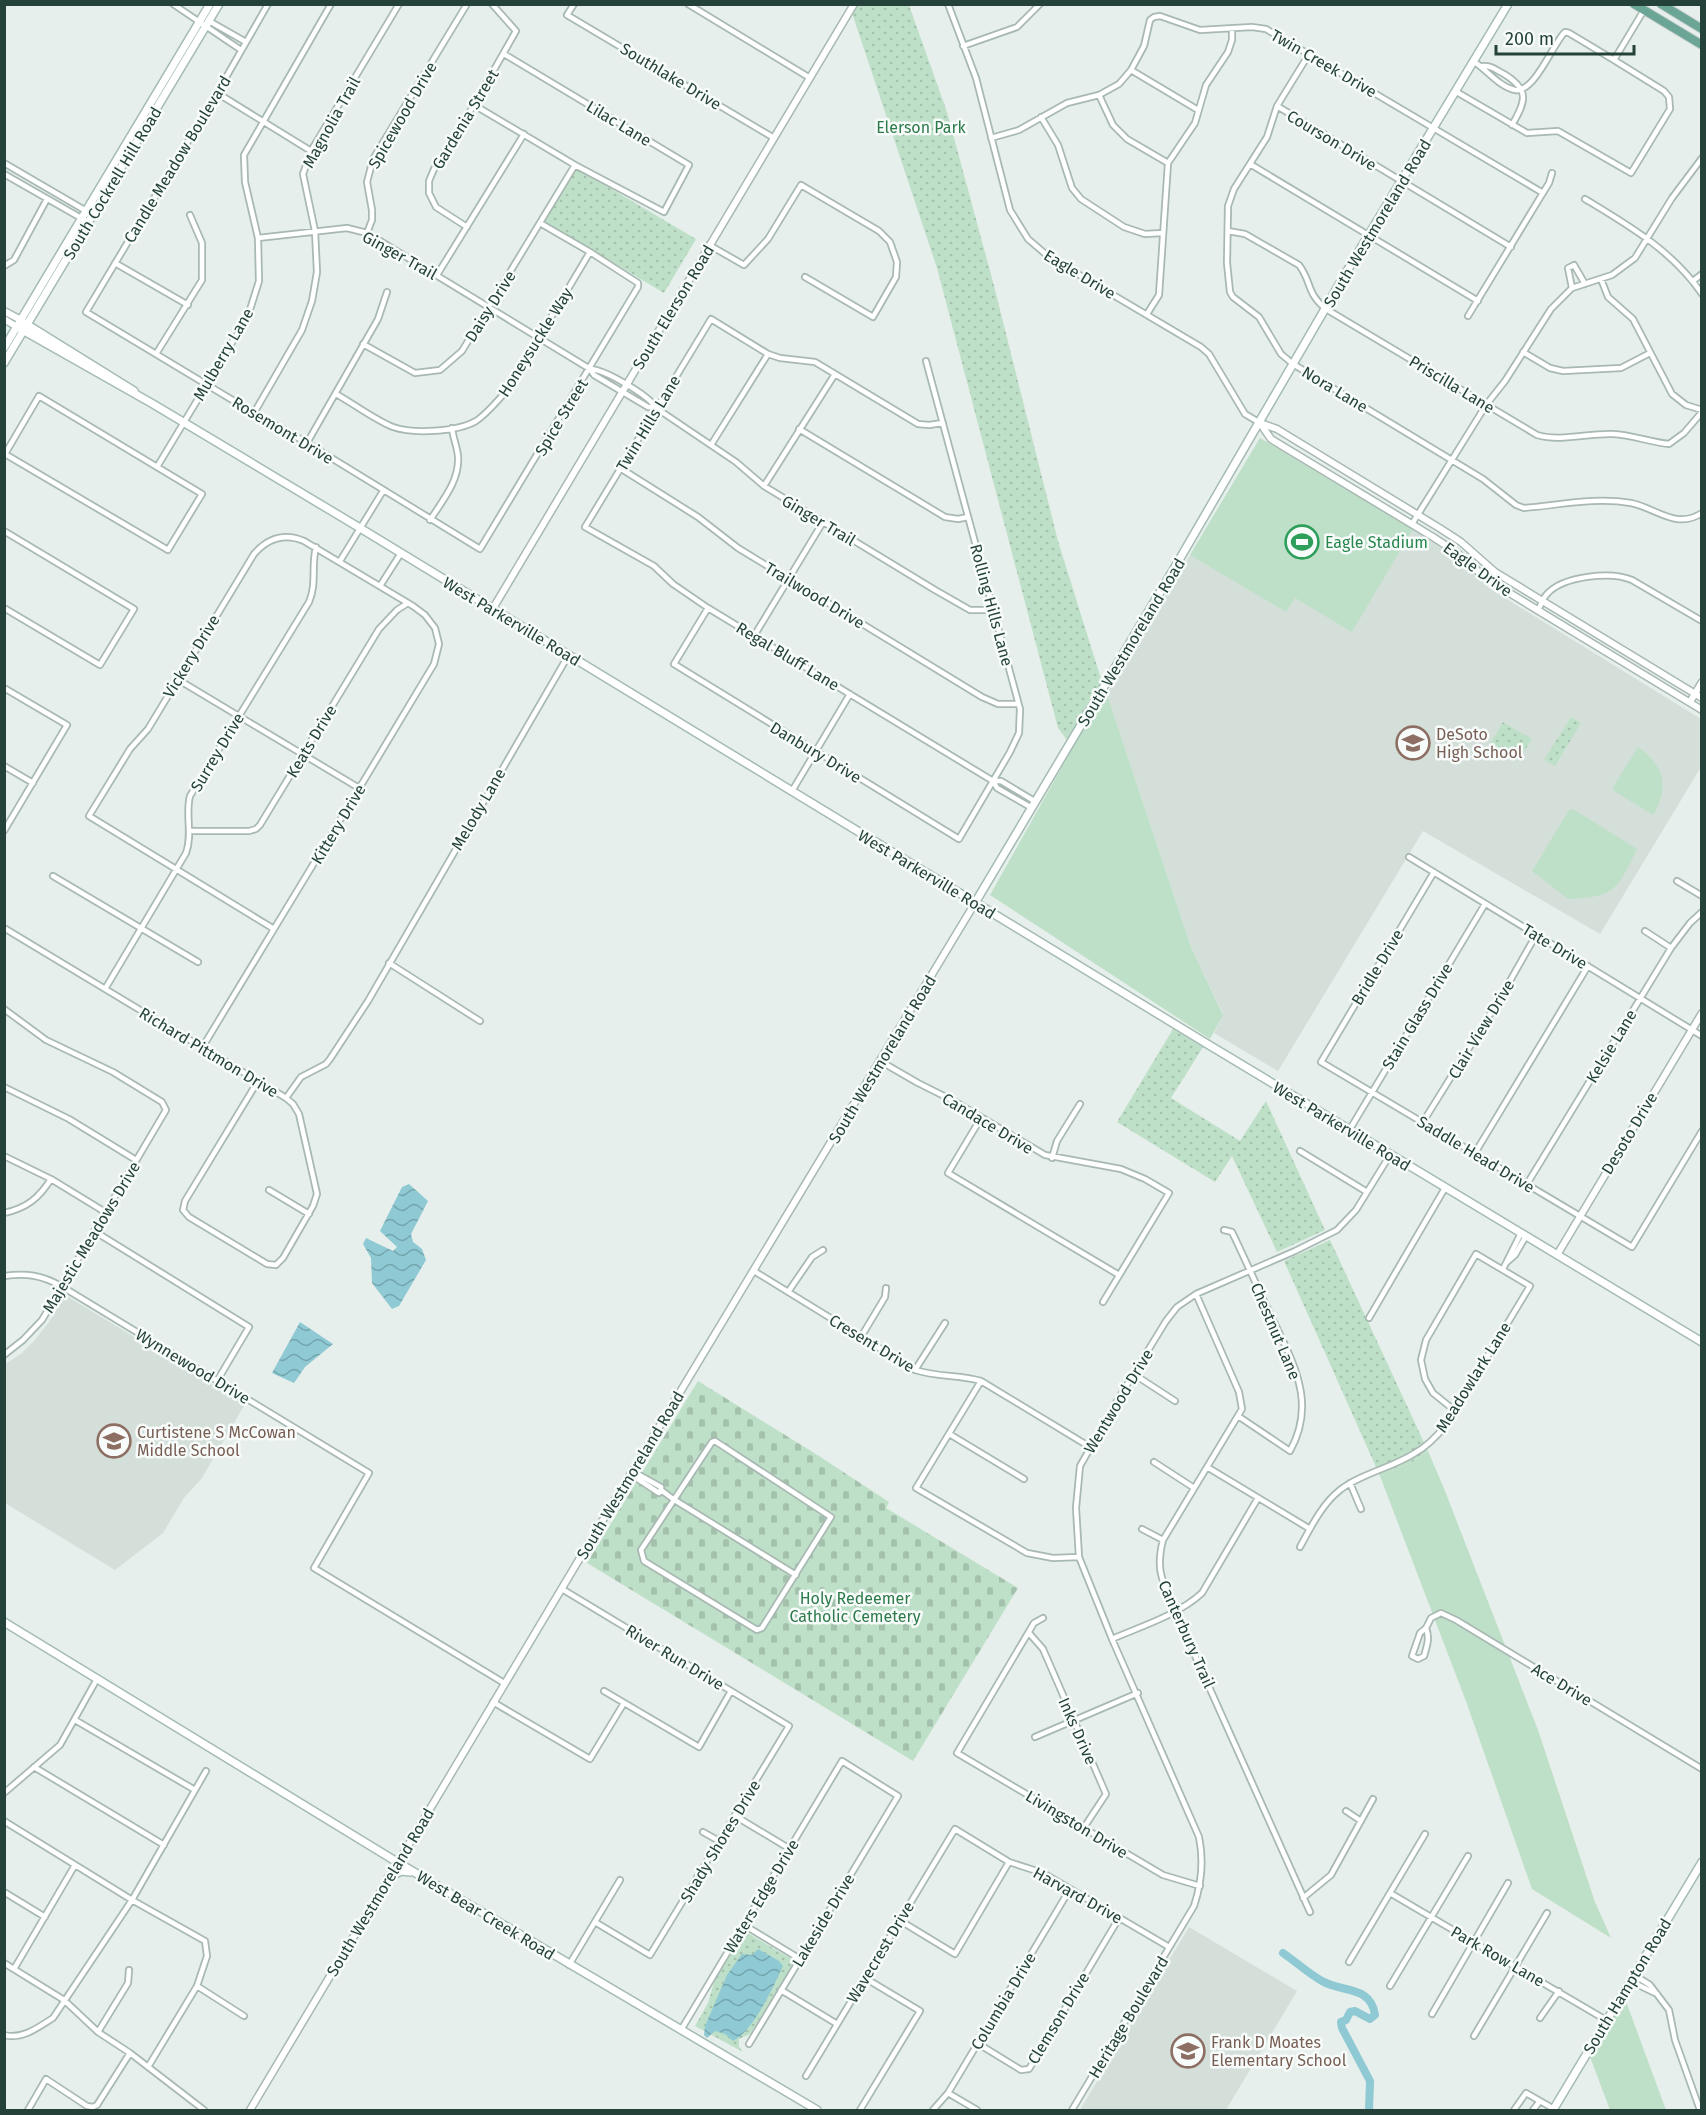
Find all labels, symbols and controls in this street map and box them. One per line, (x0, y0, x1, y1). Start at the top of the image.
scale bar (1496, 18, 1634, 56)
street label: Twin Creek Drive (1267, 25, 1380, 101)
text: 200 m (1505, 28, 1554, 50)
street label: Southlake Drive (617, 39, 725, 114)
street label: Spicewood Drive (364, 58, 441, 172)
street label: Gardenia Street (428, 66, 503, 173)
street label: Candle Meadow Boulevard (120, 72, 235, 246)
street label: Magnolia Trail (299, 73, 364, 171)
street label: Lilac Lane (583, 97, 655, 150)
street label: South Cockrell Hill Road (59, 104, 166, 263)
street label: Courson Drive (1283, 106, 1380, 175)
park label: Elerson Park (876, 118, 967, 137)
street label: South Westmoreland Road (1320, 136, 1435, 311)
street label: Ginger Trail (359, 227, 441, 284)
street label: South Elerson Road (629, 242, 718, 373)
street label: Eagle Drive (1040, 246, 1119, 303)
street label: Daisy Drive (461, 267, 520, 345)
street label: Honeysuckle Way (494, 284, 577, 400)
street label: Mulberry Lane (189, 305, 258, 404)
street label: Priscilla Lane (1406, 352, 1498, 417)
street label: Nora Lane (1298, 362, 1371, 416)
street label: Twin Hills Lane (612, 372, 685, 475)
street label: Spice Street (531, 375, 592, 459)
street label: Rosemont Drive (229, 393, 337, 468)
street label: Ginger Trail (778, 491, 859, 550)
sports icon: Eagle Stadium (1284, 524, 1320, 560)
place label: Eagle Stadium (1325, 533, 1428, 552)
street label: Eagle Drive (1440, 538, 1516, 601)
street label: Rolling Hills Lane (966, 542, 1017, 668)
street label: South Westmoreland Road (1074, 555, 1189, 730)
street label: Trailwood Drive (762, 558, 868, 633)
street label: West Parkerville Road (440, 573, 584, 670)
street label: Vickery Drive (159, 611, 224, 701)
street label: Regal Bluff Lane (733, 618, 843, 695)
street label: Keats Drive (282, 701, 341, 781)
street label: Surrey Drive (187, 710, 248, 795)
street label: Danbury Drive (767, 718, 865, 787)
school or university icon: DeSoto High School (1395, 725, 1431, 761)
place label: DeSoto High School (1436, 725, 1523, 762)
street label: Melody Lane (447, 765, 510, 854)
street label: Kittery Drive (307, 781, 370, 868)
street label: West Parkerville Road (855, 826, 999, 923)
street label: Tate Drive (1519, 920, 1591, 973)
street label: Bridle Drive (1347, 926, 1407, 1009)
street label: Stain Glass Drive (1378, 959, 1457, 1073)
street label: South Westmoreland Road (825, 972, 940, 1147)
street label: Clair View Drive (1444, 976, 1519, 1082)
street label: Richard Pittmon Drive (136, 1003, 282, 1102)
street label: Kelsie Lane (1582, 1006, 1641, 1086)
street label: West Parkerville Road (1270, 1078, 1414, 1175)
street label: Candace Drive (939, 1089, 1037, 1158)
street label: Desoto Drive (1597, 1089, 1661, 1178)
street label: Saddle Head Drive (1414, 1112, 1538, 1197)
street label: Majestic Meadows Drive (39, 1158, 144, 1316)
street label: Chestnut Lane (1247, 1280, 1304, 1383)
street label: Cresent Drive (826, 1310, 918, 1376)
street label: Meadowlark Lane (1432, 1319, 1515, 1436)
street label: Wynnewood Drive (132, 1325, 253, 1408)
street label: Wentwood Drive (1080, 1346, 1157, 1457)
street label: South Westmoreland Road (573, 1388, 688, 1563)
school or university icon: Curtistene S McCowan Middle School (96, 1423, 132, 1459)
place label: Curtistene S McCowan Middle School (137, 1423, 296, 1460)
street label: Canterbury Trail (1154, 1577, 1219, 1691)
park label: Holy Redeemer Catholic Cemetery (789, 1589, 921, 1626)
street label: River Run Drive (622, 1621, 727, 1694)
street label: Ace Drive (1528, 1659, 1595, 1710)
street label: Inks Drive (1054, 1695, 1101, 1768)
street label: Shady Shores Drive (676, 1777, 765, 1906)
street label: Livingston Drive (1022, 1786, 1131, 1862)
street label: South Westmoreland Road (323, 1805, 438, 1980)
street label: Waters Edge Drive (720, 1836, 803, 1957)
street label: Harvard Drive (1030, 1863, 1126, 1928)
street label: West Bear Creek Road (413, 1867, 558, 1964)
street label: Lakeside Drive (788, 1870, 859, 1970)
street label: Wavecrest Drive (843, 1898, 918, 2006)
street label: South Hampton Road (1579, 1915, 1675, 2058)
street label: Park Row Lane (1448, 1922, 1548, 1991)
street label: Columbia Drive (967, 1949, 1040, 2053)
street label: Heritage Boulevard (1085, 1953, 1172, 2082)
street label: Clemson Drive (1024, 1969, 1093, 2068)
school or university icon: Frank D Moates Elementary School (1170, 2033, 1206, 2069)
place label: Frank D Moates Elementary School (1211, 2033, 1347, 2070)

